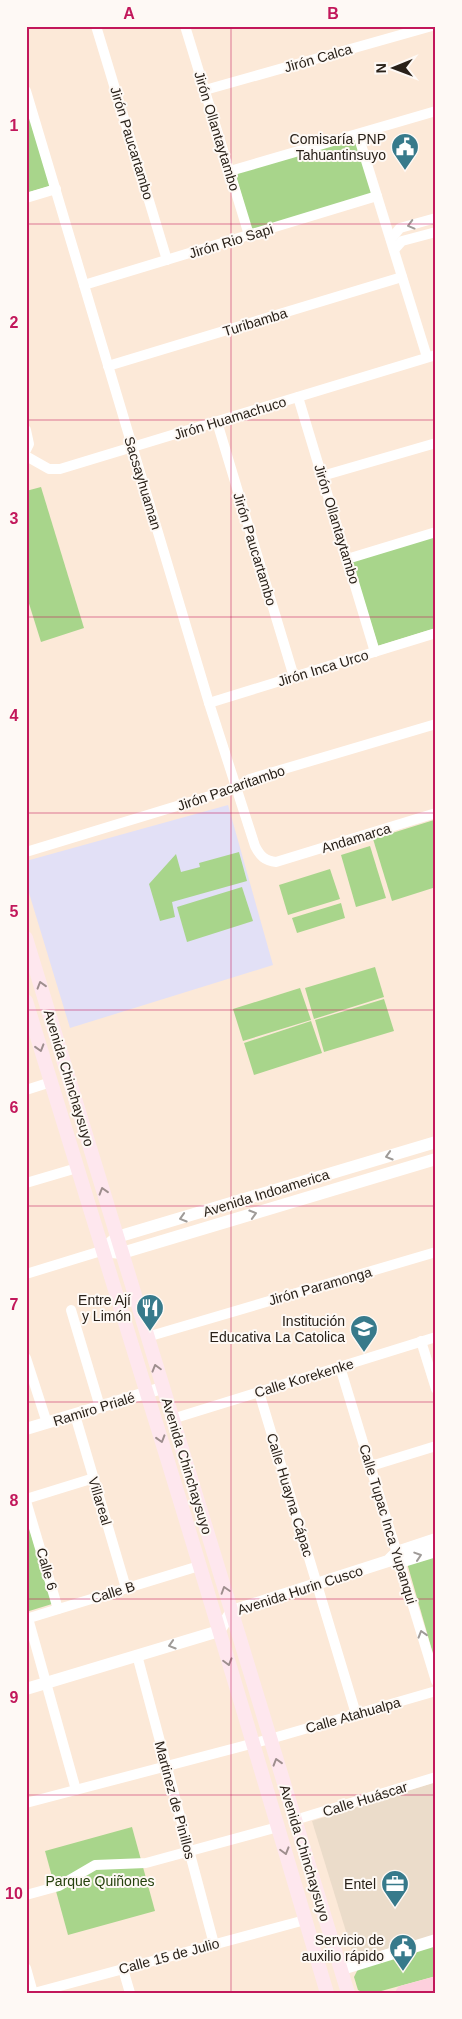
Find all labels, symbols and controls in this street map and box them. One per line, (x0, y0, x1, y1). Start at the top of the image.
text: A (123, 5, 135, 22)
text: B (327, 5, 339, 22)
street label: Jirón Calca (282, 41, 354, 75)
north arrow (370, 42, 420, 92)
text: N (373, 63, 389, 73)
street label: Jirón Ollantaytambo (191, 69, 243, 193)
street label: Jirón Paucartambo (107, 84, 157, 202)
text: 1 (10, 117, 19, 134)
place label: Comisaría PNP Tahuantinsuyo (290, 131, 386, 163)
public building icon: Comisaría PNP Tahuantinsuyo (390, 132, 420, 171)
one-way arrow (406, 219, 415, 230)
street label: Jirón Rio Sapi (187, 221, 275, 261)
street label: Turibamba (221, 305, 289, 339)
text: 2 (10, 314, 19, 331)
street label: Jirón Huamachuco (172, 393, 288, 443)
street label: Sacsayhuaman (121, 435, 165, 531)
street label: Jirón Ollantaytambo (311, 462, 363, 586)
street label: Jirón Paucartambo (230, 490, 280, 608)
text: 3 (10, 510, 19, 527)
street label: Jirón Inca Urco (276, 647, 371, 689)
text: 4 (10, 707, 19, 724)
street label: Jirón Pacaritambo (175, 762, 287, 814)
street label: Andamarca (319, 820, 393, 856)
text: 5 (10, 903, 19, 920)
one-way arrow (36, 981, 46, 990)
street label: Avenida Chinchaysuyo (41, 1008, 97, 1149)
one-way arrow (35, 1043, 45, 1051)
text: 6 (10, 1099, 19, 1116)
one-way arrow (385, 1151, 394, 1161)
street label: Avenida Indoamerica (201, 1166, 331, 1220)
one-way arrow (99, 1187, 109, 1195)
one-way arrow (248, 1210, 256, 1220)
one-way arrow (179, 1212, 188, 1222)
street label: Jirón Paramonga (267, 1264, 374, 1308)
place label: Entre Ají y Limón (78, 1292, 131, 1324)
restaurant icon: Entre Ají y Limón (135, 1293, 165, 1332)
text: 7 (10, 1296, 19, 1313)
place label: Institución Educativa La Catolica (210, 1313, 345, 1345)
school or university icon: Institución Educativa La Catolica (349, 1314, 379, 1353)
street label: Calle Korekenke (253, 1355, 356, 1401)
one-way arrow (152, 1364, 162, 1372)
street label: Ramiro Prialé (51, 1389, 137, 1429)
street label: Avenida Chinchaysuyo (159, 1396, 215, 1537)
street label: Calle Huayna Cápac (264, 1431, 316, 1559)
one-way arrow (155, 1435, 165, 1443)
street label: Calle Tupac Inca Yupanqui (356, 1442, 420, 1606)
street label: Villareal (85, 1475, 115, 1527)
text: 8 (10, 1492, 19, 1509)
street label: Calle 6 (33, 1546, 61, 1592)
one-way arrow (413, 1552, 421, 1562)
street label: Avenida Hurin Cusco (235, 1562, 365, 1618)
street label: Calle B (89, 1578, 137, 1606)
one-way arrow (221, 1586, 231, 1594)
one-way arrow (417, 1630, 427, 1639)
one-way arrow (168, 1639, 177, 1649)
one-way arrow (222, 1658, 233, 1666)
text: 9 (10, 1689, 19, 1706)
street label: Calle Atahualpa (304, 1694, 403, 1736)
street label: Martinez de Pinillos (152, 1739, 198, 1861)
one-way arrow (273, 1758, 283, 1767)
street label: Calle Huáscar (321, 1778, 410, 1820)
street label: Avenida Chinchaysuyo (277, 1783, 333, 1924)
one-way arrow (279, 1847, 289, 1855)
office icon: Entel (380, 1869, 410, 1908)
park label: Parque Quiñones (46, 1873, 154, 1889)
place label: Entel (344, 1876, 376, 1892)
text: 10 (5, 1885, 23, 1902)
place label: Servicio de auxilio rápido (302, 1932, 384, 1964)
public building icon: Servicio de auxilio rápido (388, 1933, 418, 1972)
street label: Calle 15 de Julio (117, 1935, 221, 1977)

